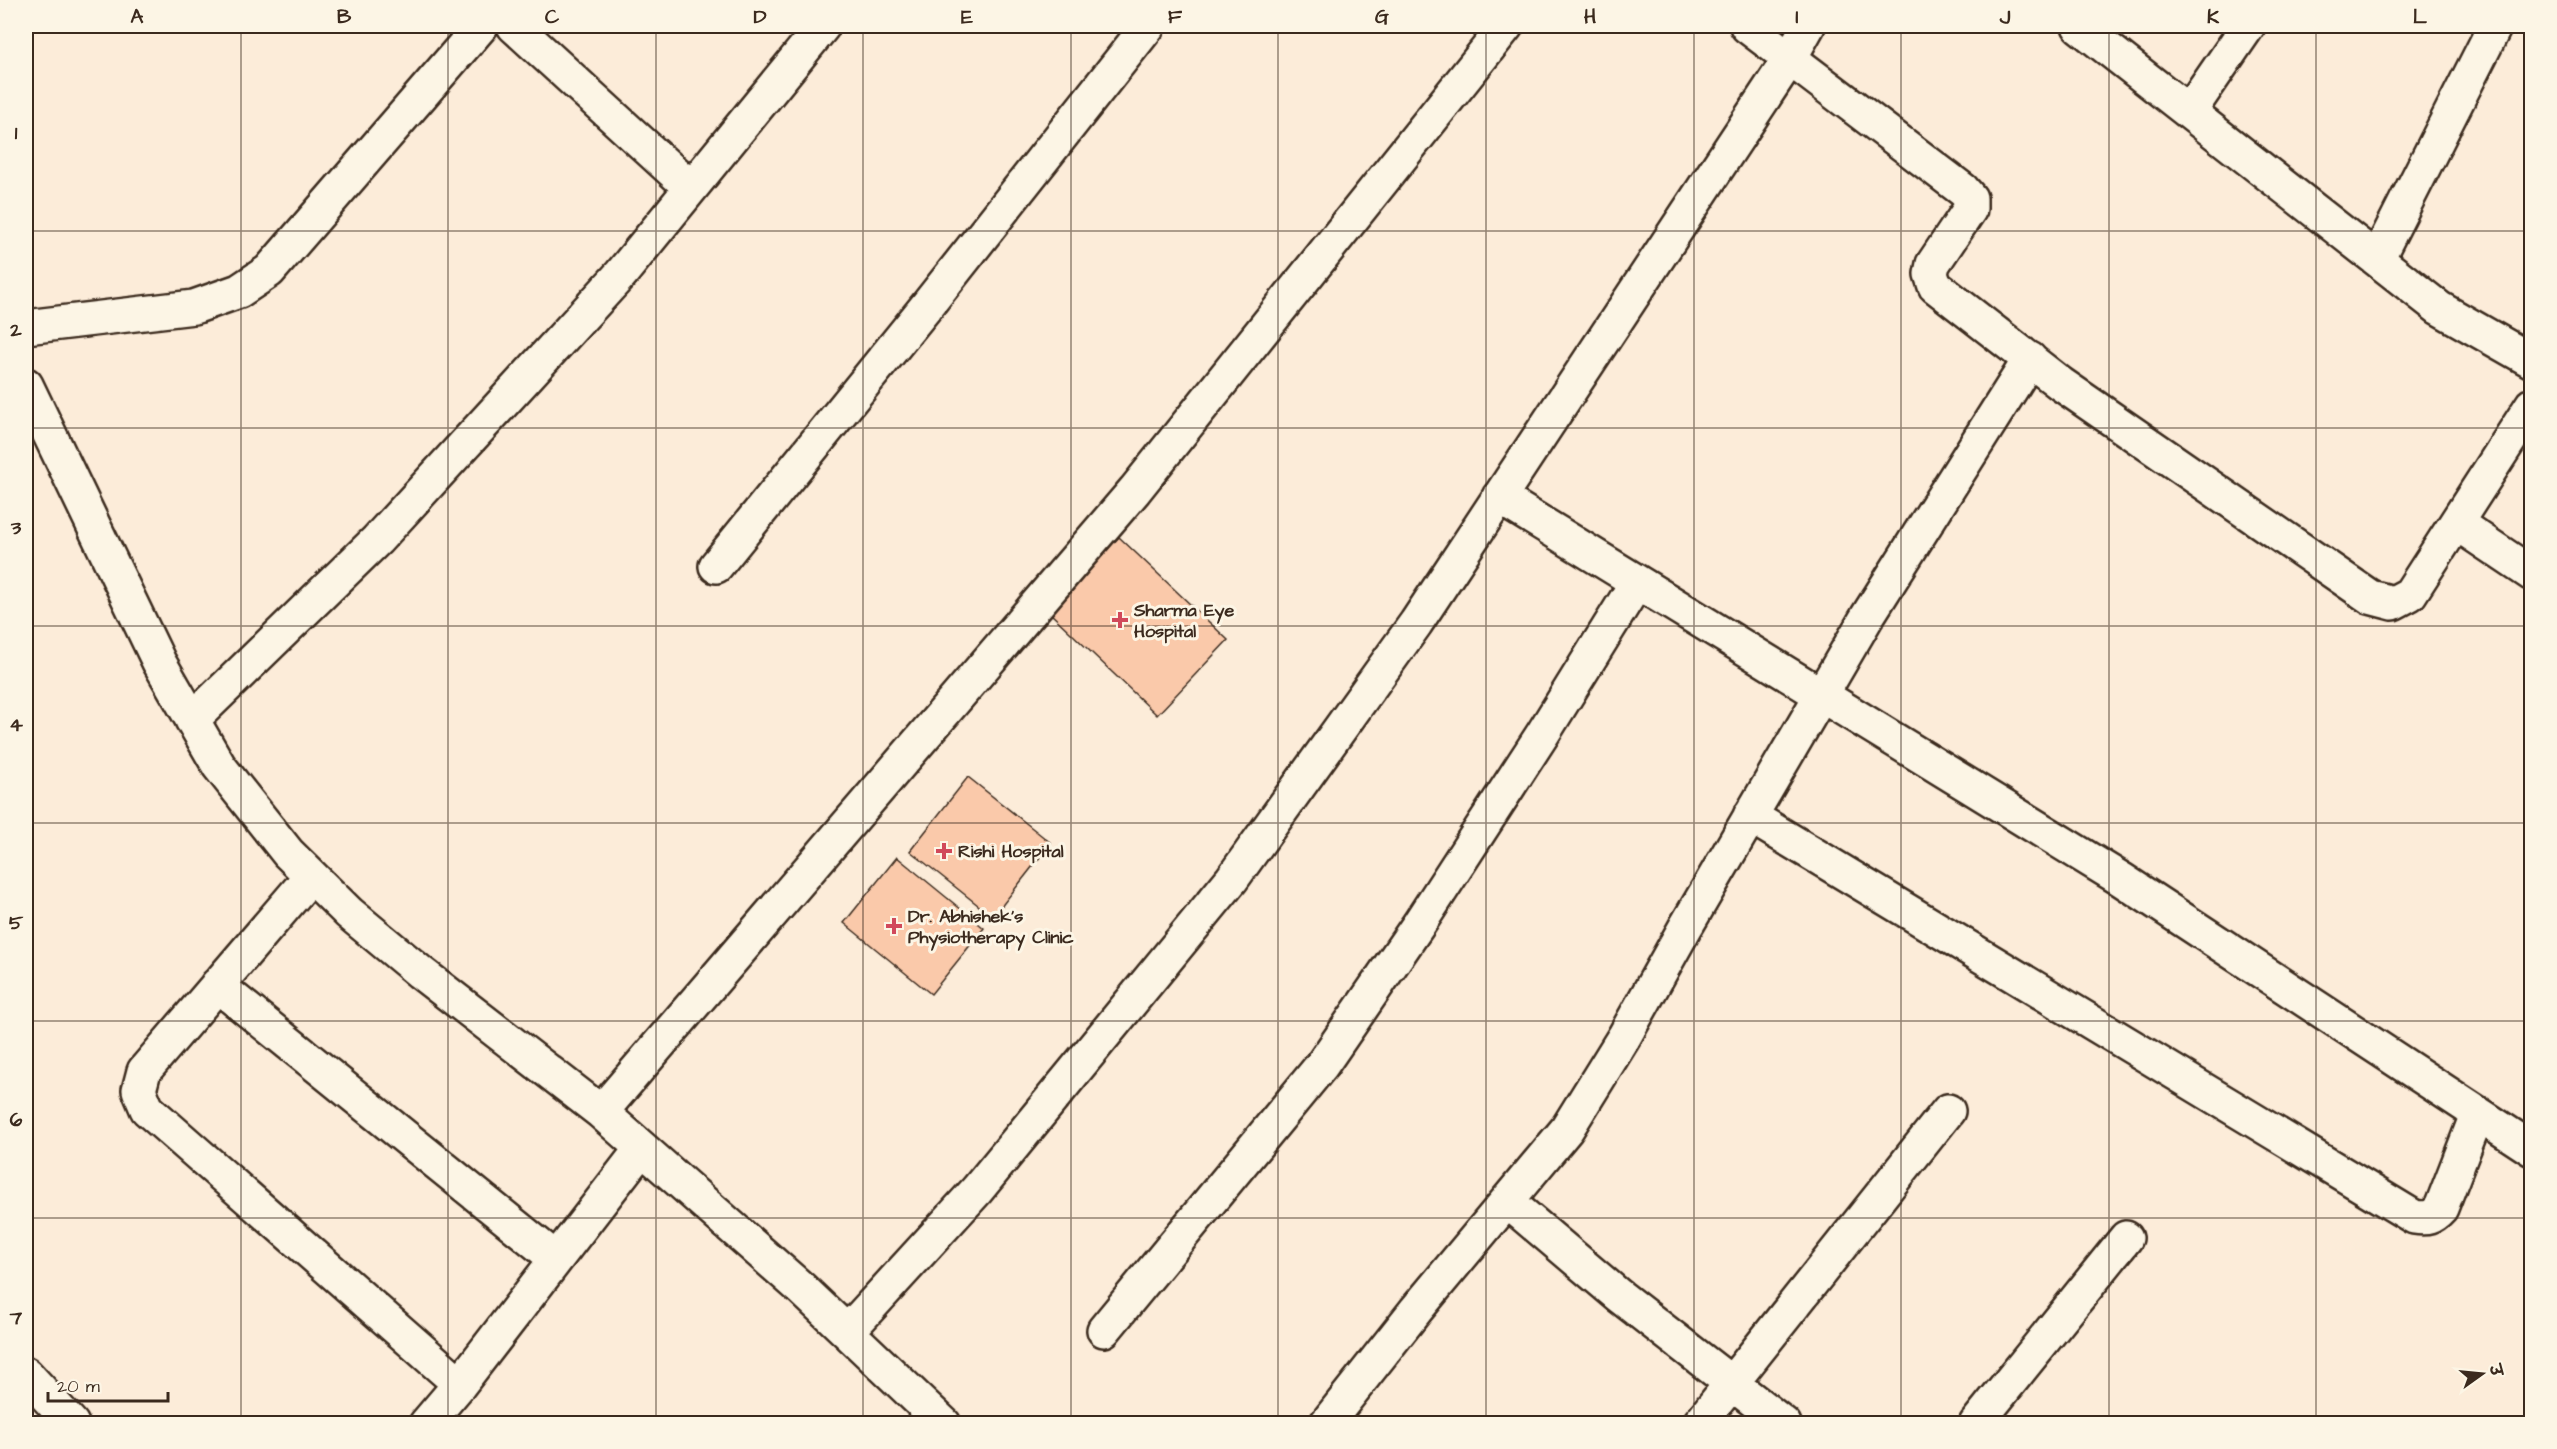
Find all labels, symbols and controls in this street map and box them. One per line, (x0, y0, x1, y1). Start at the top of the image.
text: A (131, 3, 144, 31)
text: B (337, 3, 352, 31)
text: C (545, 3, 560, 31)
text: D (754, 3, 767, 31)
text: E (961, 3, 973, 31)
text: F (1168, 3, 1183, 31)
text: G (1375, 3, 1389, 31)
text: H (1584, 3, 1596, 31)
text: I (1795, 3, 1799, 31)
text: J (1999, 3, 2011, 31)
text: K (2207, 3, 2220, 31)
text: L (2413, 3, 2427, 31)
text: 1 (15, 119, 18, 147)
text: 2 (9, 316, 22, 344)
text: 3 (10, 514, 22, 542)
place label: Sharma Eye Hospital (1133, 598, 1234, 644)
marker: Sharma Eye Hospital (1111, 611, 1129, 629)
text: 4 (9, 711, 23, 739)
place label: Rishi Hospital (958, 839, 1064, 864)
marker: Rishi Hospital (935, 842, 953, 860)
place label: Dr. Abhishek's Physiotherapy Clinic (908, 904, 1074, 951)
text: 5 (9, 909, 24, 937)
marker: Dr. Abhishek's Physiotherapy Clinic (885, 917, 903, 935)
text: 6 (10, 1106, 23, 1134)
text: 7 (9, 1304, 23, 1332)
north arrow (2452, 1344, 2512, 1404)
text: उ (2483, 1360, 2508, 1380)
scale bar (48, 1365, 168, 1403)
text: 20 m (57, 1374, 100, 1399)

